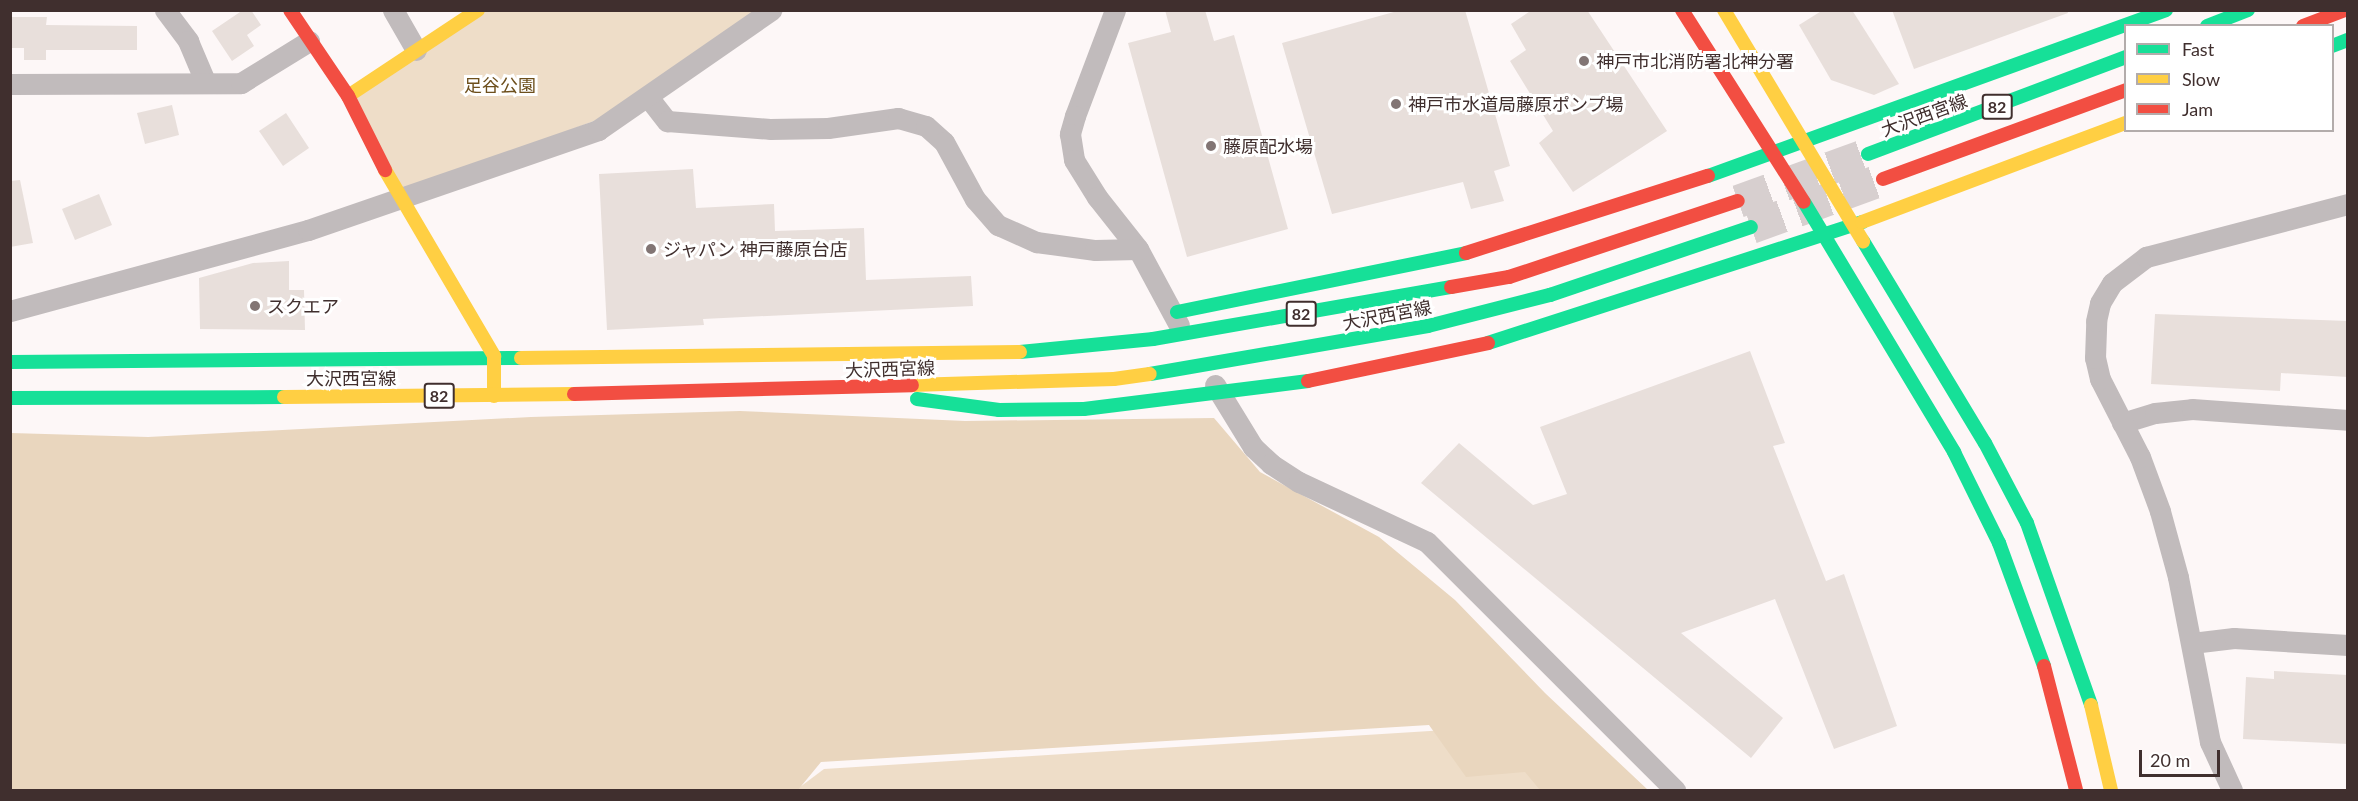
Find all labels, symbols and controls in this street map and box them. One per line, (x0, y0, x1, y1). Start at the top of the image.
legend (2124, 24, 2334, 132)
text: Fast (2182, 38, 2214, 60)
place label: 神戸市北消防署北神分署 (1596, 50, 1794, 72)
marker: 神戸市北消防署北神分署 (1577, 54, 1591, 68)
text: Slow (2182, 68, 2220, 90)
park label: 足谷公園 (464, 74, 536, 96)
street label: 大沢西宮線 (1878, 89, 1970, 141)
place label: 神戸市水道局藤原ポンプ場 (1408, 93, 1624, 115)
road number: 82 (1980, 94, 2014, 120)
marker: 神戸市水道局藤原ポンプ場 (1389, 97, 1403, 111)
text: Jam (2182, 98, 2213, 120)
place label: 藤原配水場 (1223, 135, 1313, 157)
marker: 藤原配水場 (1204, 139, 1218, 153)
place label: ジャパン 神戸藤原台店 (663, 238, 848, 260)
marker: ジャパン 神戸藤原台店 (644, 242, 658, 256)
place label: スクエア (267, 295, 339, 317)
street label: 大沢西宮線 (1341, 296, 1433, 334)
marker: スクエア (248, 299, 262, 313)
road number: 82 (1284, 301, 1318, 327)
street label: 大沢西宮線 (845, 357, 935, 381)
street label: 大沢西宮線 (306, 367, 396, 389)
road number: 82 (422, 383, 456, 409)
scale bar (2142, 738, 2223, 776)
text: 20 m (2150, 749, 2190, 771)

